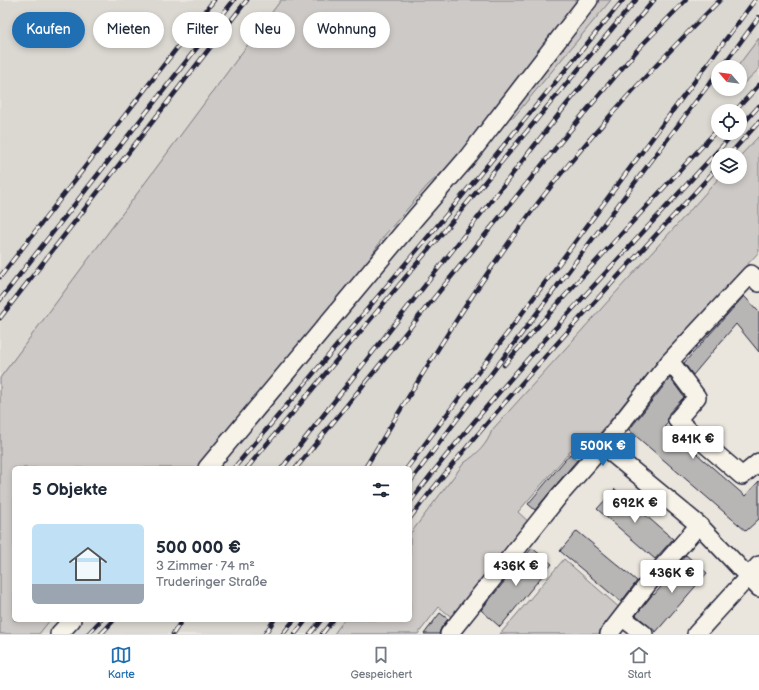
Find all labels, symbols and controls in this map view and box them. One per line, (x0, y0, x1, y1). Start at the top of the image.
chip: Kaufen (12, 12, 85, 48)
chip: Mieten (93, 12, 164, 48)
chip: Filter (172, 12, 232, 48)
chip: Neu (240, 12, 295, 48)
chip: Wohnung (303, 12, 390, 48)
north arrow (711, 60, 747, 96)
map controls (711, 60, 747, 184)
button: locate (711, 104, 747, 140)
button: layers (711, 148, 747, 184)
pin: 841K € (660, 426, 726, 460)
text: 841K € (672, 431, 714, 447)
pin: 500K € (570, 433, 636, 467)
text: 500K € (580, 438, 626, 454)
icon: filters (370, 479, 392, 501)
text: 5 Objekte (32, 480, 107, 500)
pin: 692K € (602, 490, 668, 524)
text: 692K € (612, 495, 658, 511)
text: 500 000 € (156, 538, 241, 558)
icon: home (64, 540, 112, 588)
pin: 436K € (483, 553, 549, 587)
text: 3 Zimmer · 74 m² (156, 558, 255, 574)
text: 436K € (493, 558, 539, 574)
pin: 436K € (639, 560, 705, 594)
text: 436K € (649, 565, 695, 581)
text: Truderinger Straße (156, 574, 267, 590)
tab: Karte (108, 644, 135, 681)
tab: Gespeichert (350, 644, 412, 681)
tab: Start (628, 644, 651, 681)

